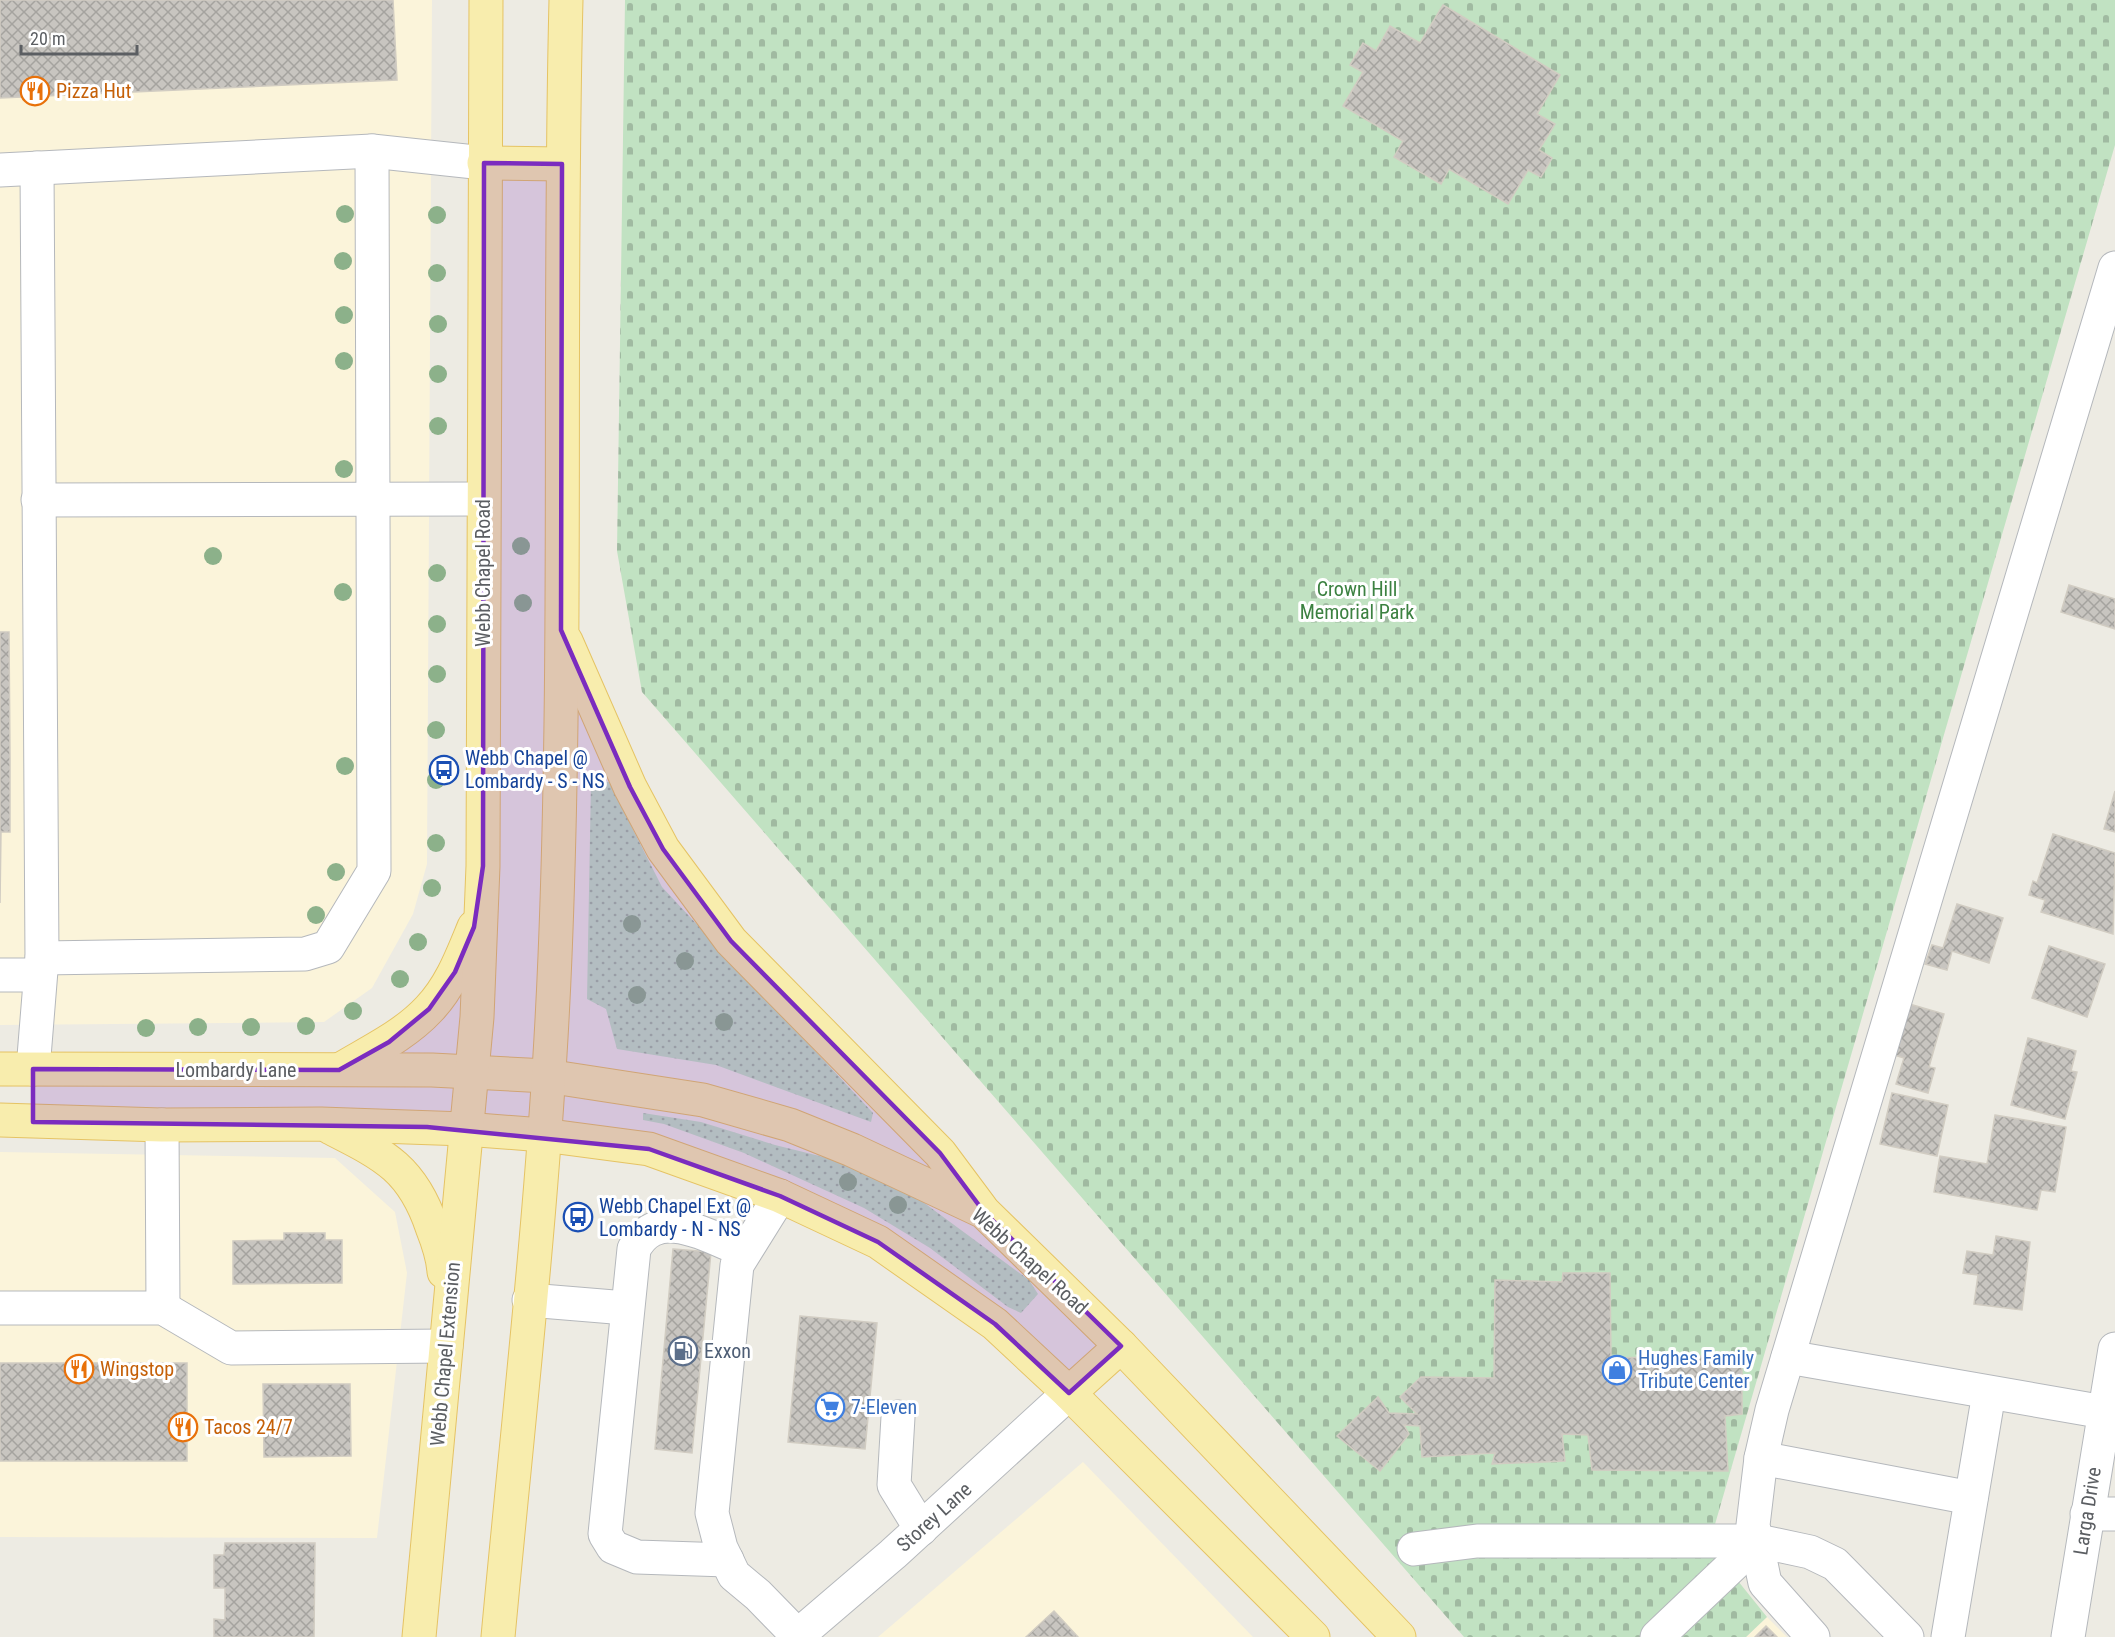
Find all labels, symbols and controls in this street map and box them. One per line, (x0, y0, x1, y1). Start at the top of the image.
scale bar (21, 18, 136, 56)
text: 20 m (30, 28, 65, 49)
restaurant icon: Pizza Hut (19, 75, 51, 107)
place label: Pizza Hut (56, 79, 131, 103)
street label: Webb Chapel Road (471, 499, 495, 647)
park label: Crown Hill Memorial Park (1300, 577, 1414, 624)
place label: Webb Chapel @ Lombardy - S - NS (465, 746, 605, 793)
bus stop icon: Webb Chapel @ Lombardy - S - NS (428, 754, 460, 786)
street label: Lombardy Lane (176, 1058, 296, 1082)
place label: Webb Chapel Ext @ Lombardy - N - NS (599, 1194, 751, 1241)
bus stop icon: Webb Chapel Ext @ Lombardy - N - NS (562, 1201, 594, 1233)
street label: Webb Chapel Road (967, 1203, 1093, 1319)
street label: Webb Chapel Extension (425, 1261, 465, 1447)
fuel station icon: Exxon (667, 1335, 699, 1367)
place label: Exxon (704, 1339, 751, 1363)
place label: Hughes Family Tribute Center (1638, 1346, 1754, 1393)
restaurant icon: Wingstop (63, 1353, 95, 1385)
shop icon: Hughes Family Tribute Center (1601, 1354, 1633, 1386)
place label: Wingstop (100, 1357, 174, 1381)
supermarket icon: 7-Eleven (814, 1391, 846, 1423)
place label: 7-Eleven (851, 1395, 917, 1419)
restaurant icon: Tacos 24/7 (167, 1411, 199, 1443)
place label: Tacos 24/7 (204, 1415, 293, 1439)
street label: Larga Drive (2068, 1465, 2106, 1557)
street label: Storey Lane (892, 1477, 976, 1557)

